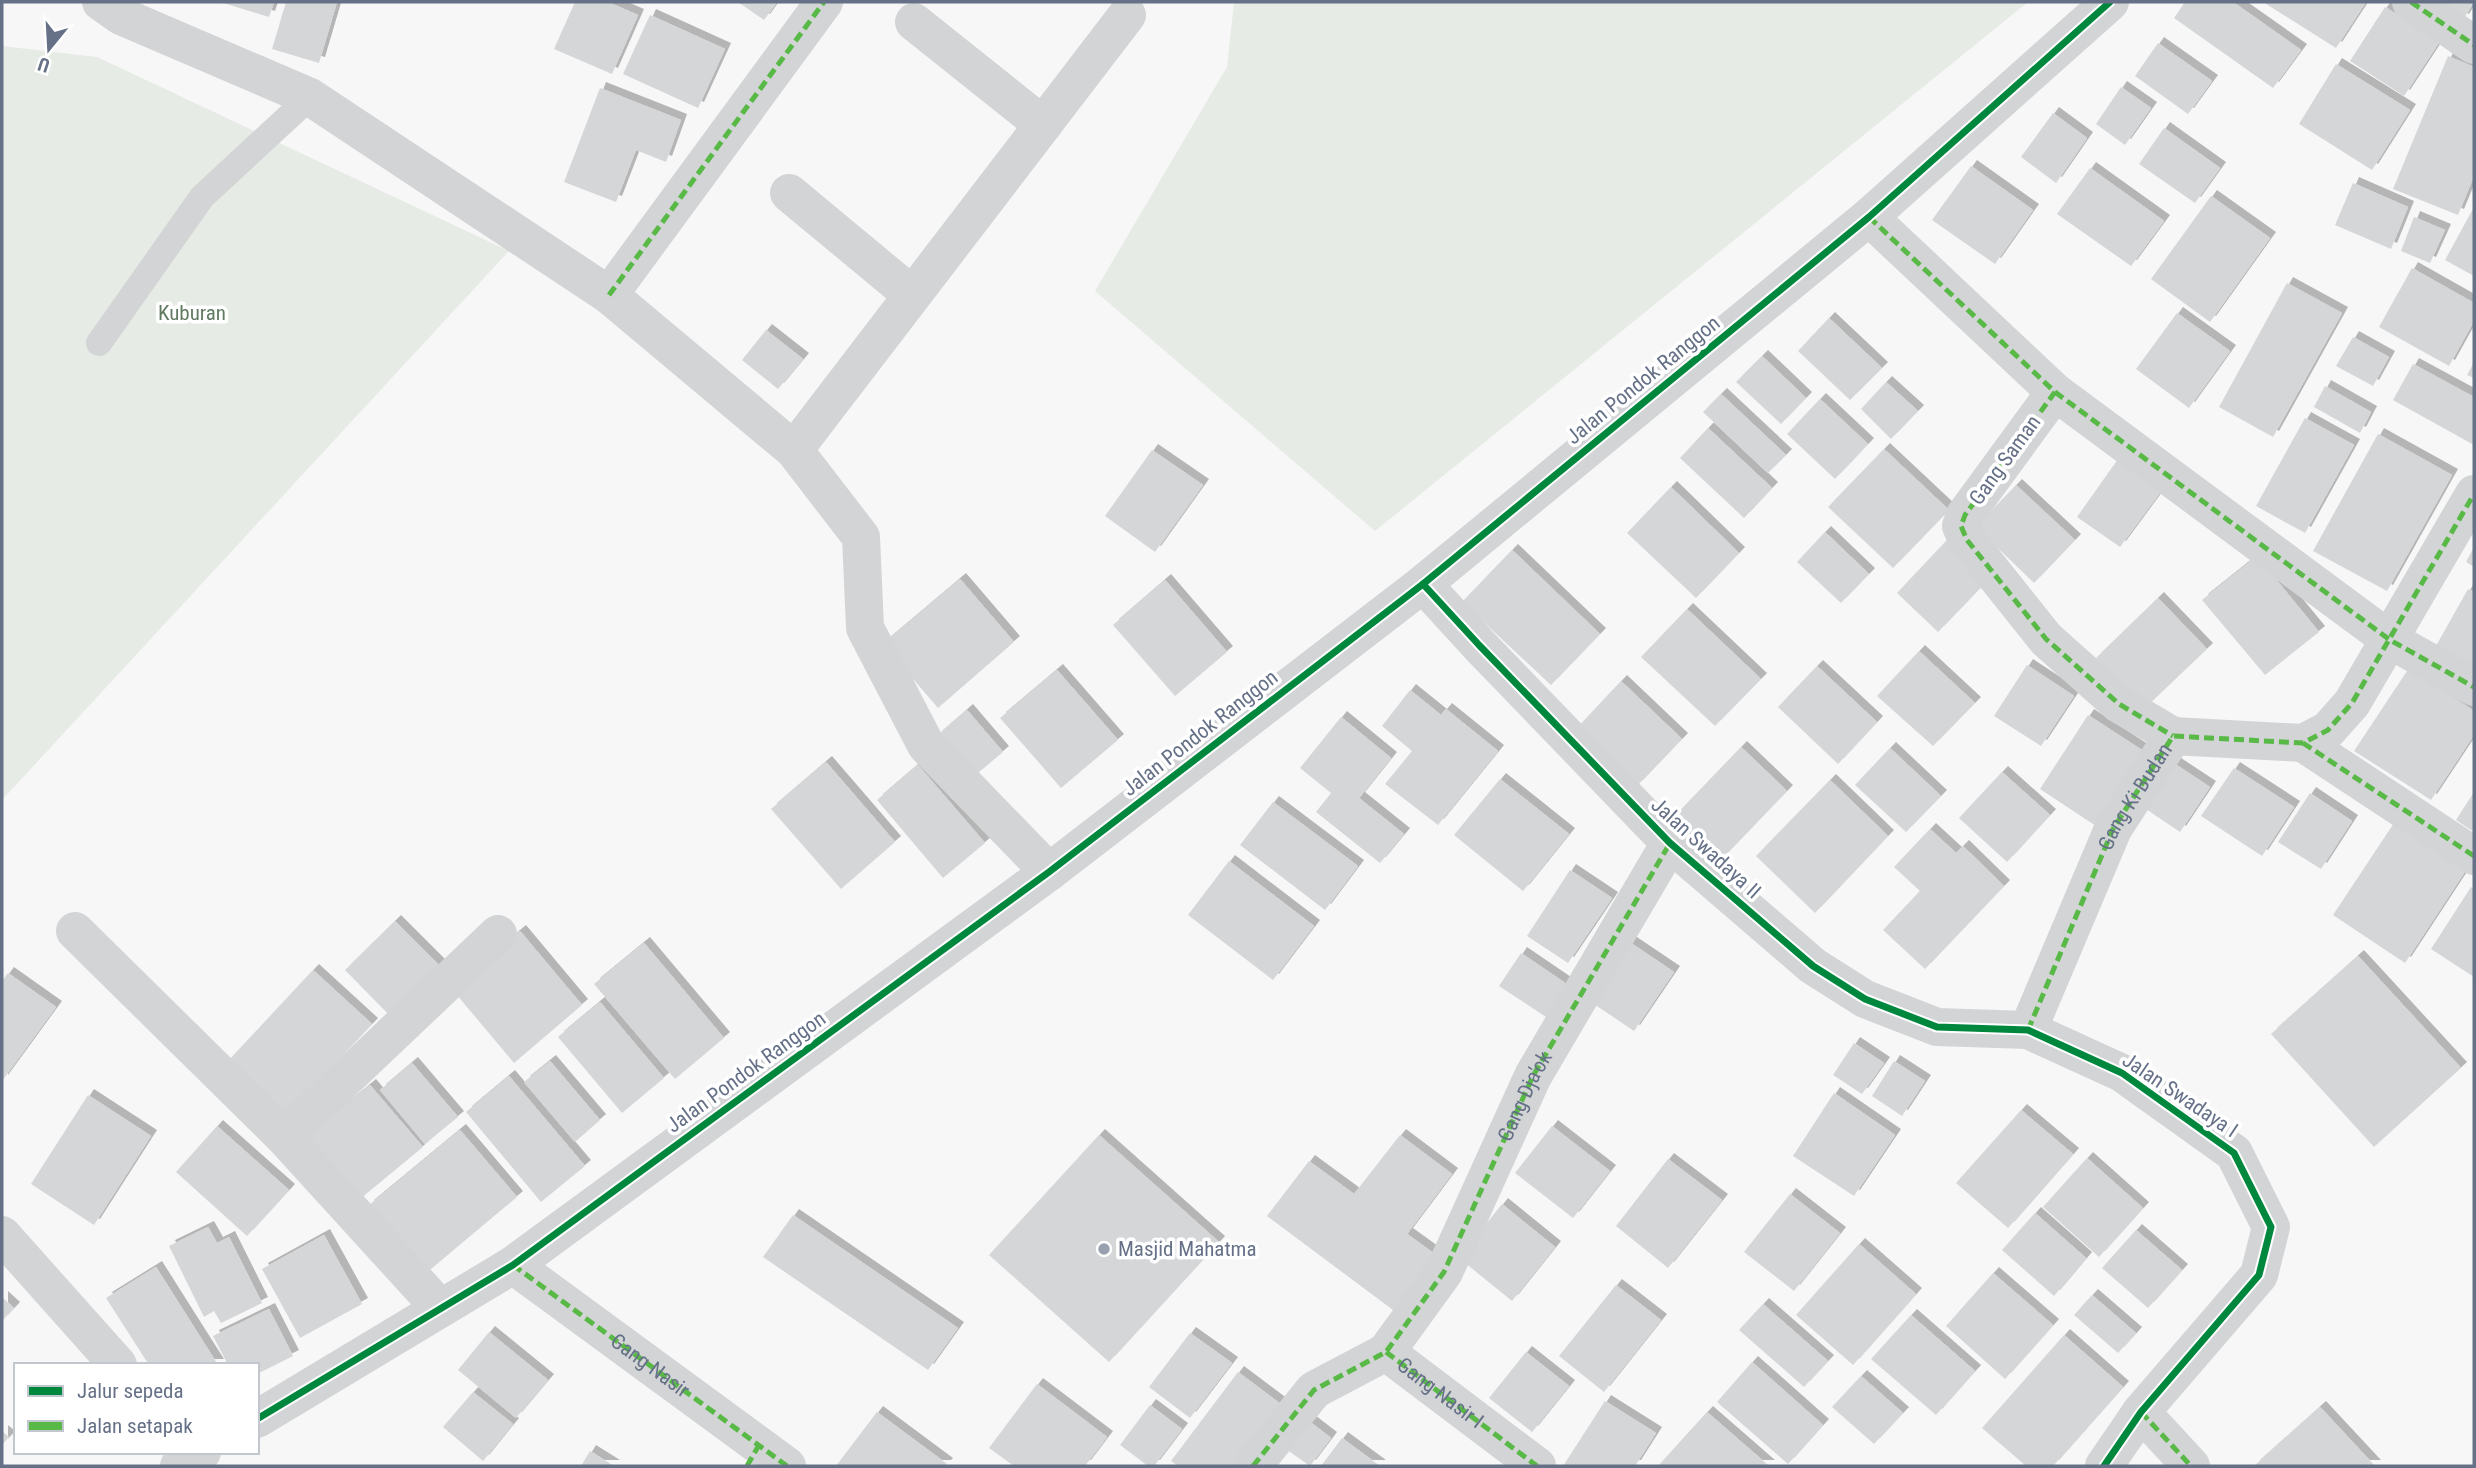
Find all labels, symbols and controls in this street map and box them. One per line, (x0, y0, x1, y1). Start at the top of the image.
north arrow (14, 14, 84, 84)
text: U (35, 52, 53, 77)
park label: Kuburan (158, 301, 226, 325)
street label: Jalan Pondok Ranggon (1561, 311, 1725, 449)
street label: Gang Saman (1964, 411, 2046, 509)
street label: Jalan Pondok Ranggon (1118, 665, 1282, 801)
street label: Gang Ki Budan (2093, 739, 2177, 854)
street label: Jalan Swadaya II (1646, 793, 1766, 903)
street label: Jalan Pondok Ranggon (662, 1006, 830, 1138)
street label: Gang Dja'ok (1493, 1047, 1557, 1145)
street label: Jalan Swadaya I (2118, 1048, 2242, 1142)
place label: Masjid Mahatma (1118, 1237, 1256, 1261)
marker: Masjid Mahatma (1096, 1241, 1112, 1257)
street label: Gang Nasir (606, 1329, 694, 1402)
street label: Gang Nasir I (1392, 1353, 1488, 1433)
legend (14, 1363, 259, 1454)
text: Jalur sepeda (77, 1379, 184, 1403)
text: Jalan setapak (77, 1414, 193, 1438)

